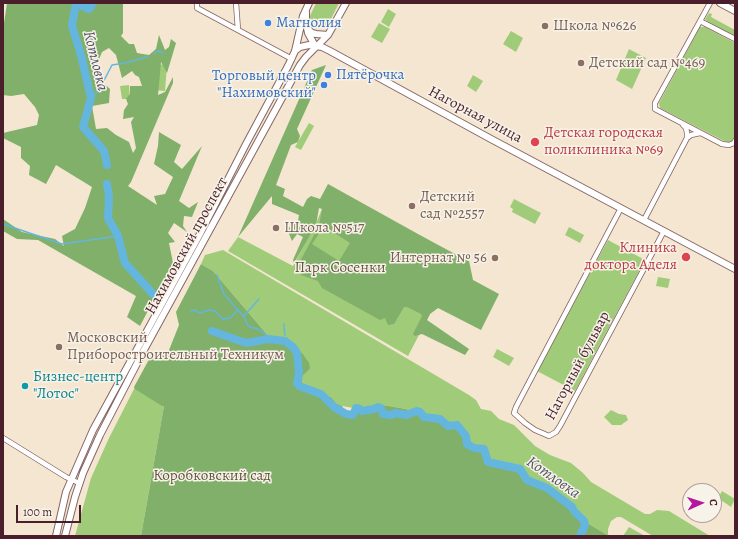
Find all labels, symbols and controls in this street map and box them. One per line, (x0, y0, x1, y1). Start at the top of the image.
place label: Магнолия (276, 14, 342, 32)
place label: Школа №626 (553, 17, 637, 35)
marker: Магнолия (263, 18, 273, 28)
marker: Школа №626 (540, 21, 550, 31)
water label: Котловка (78, 29, 112, 93)
place label: Детский сад №469 (589, 54, 705, 72)
marker: Детский сад №469 (576, 58, 586, 68)
place label: Пятёрочка (336, 66, 404, 84)
place label: Торговый центр "Нахимовский" (212, 67, 316, 102)
marker: Пятёрочка (323, 70, 333, 80)
marker: Торговый центр "Нахимовский" (319, 80, 329, 90)
street label: Нагорная улица (425, 83, 525, 147)
place label: Детская городская поликлиника №69 (544, 124, 663, 159)
marker: Детская городская поликлиника №69 (529, 136, 541, 148)
street label: Нахимовский проспект (142, 174, 232, 318)
place label: Детский сад №2557 (420, 188, 484, 223)
marker: Детский сад №2557 (407, 201, 417, 211)
place label: Школа №517 (284, 219, 364, 237)
marker: Школа №517 (271, 223, 281, 233)
place label: Клиника доктора Аделя (585, 239, 677, 274)
place label: Интернат № 56 (390, 249, 487, 267)
marker: Клиника доктора Аделя (680, 251, 692, 263)
marker: Интернат № 56 (490, 253, 500, 263)
park label: Парк Сосенки (294, 259, 386, 277)
street label: Нагорный бульвар (542, 309, 614, 423)
place label: Московский Приборостроительный Техникум (67, 329, 284, 364)
marker: Московский Приборостроительный Техникум (54, 342, 64, 352)
place label: Бизнес-центр "Лотос" (33, 368, 123, 403)
marker: Бизнес-центр "Лотос" (20, 381, 30, 391)
water label: Котловка (522, 453, 584, 503)
park label: Коробковский сад (153, 467, 271, 485)
north arrow (682, 483, 722, 523)
scale bar (18, 497, 83, 523)
text: С (706, 499, 721, 506)
text: 100 m (23, 504, 52, 520)

